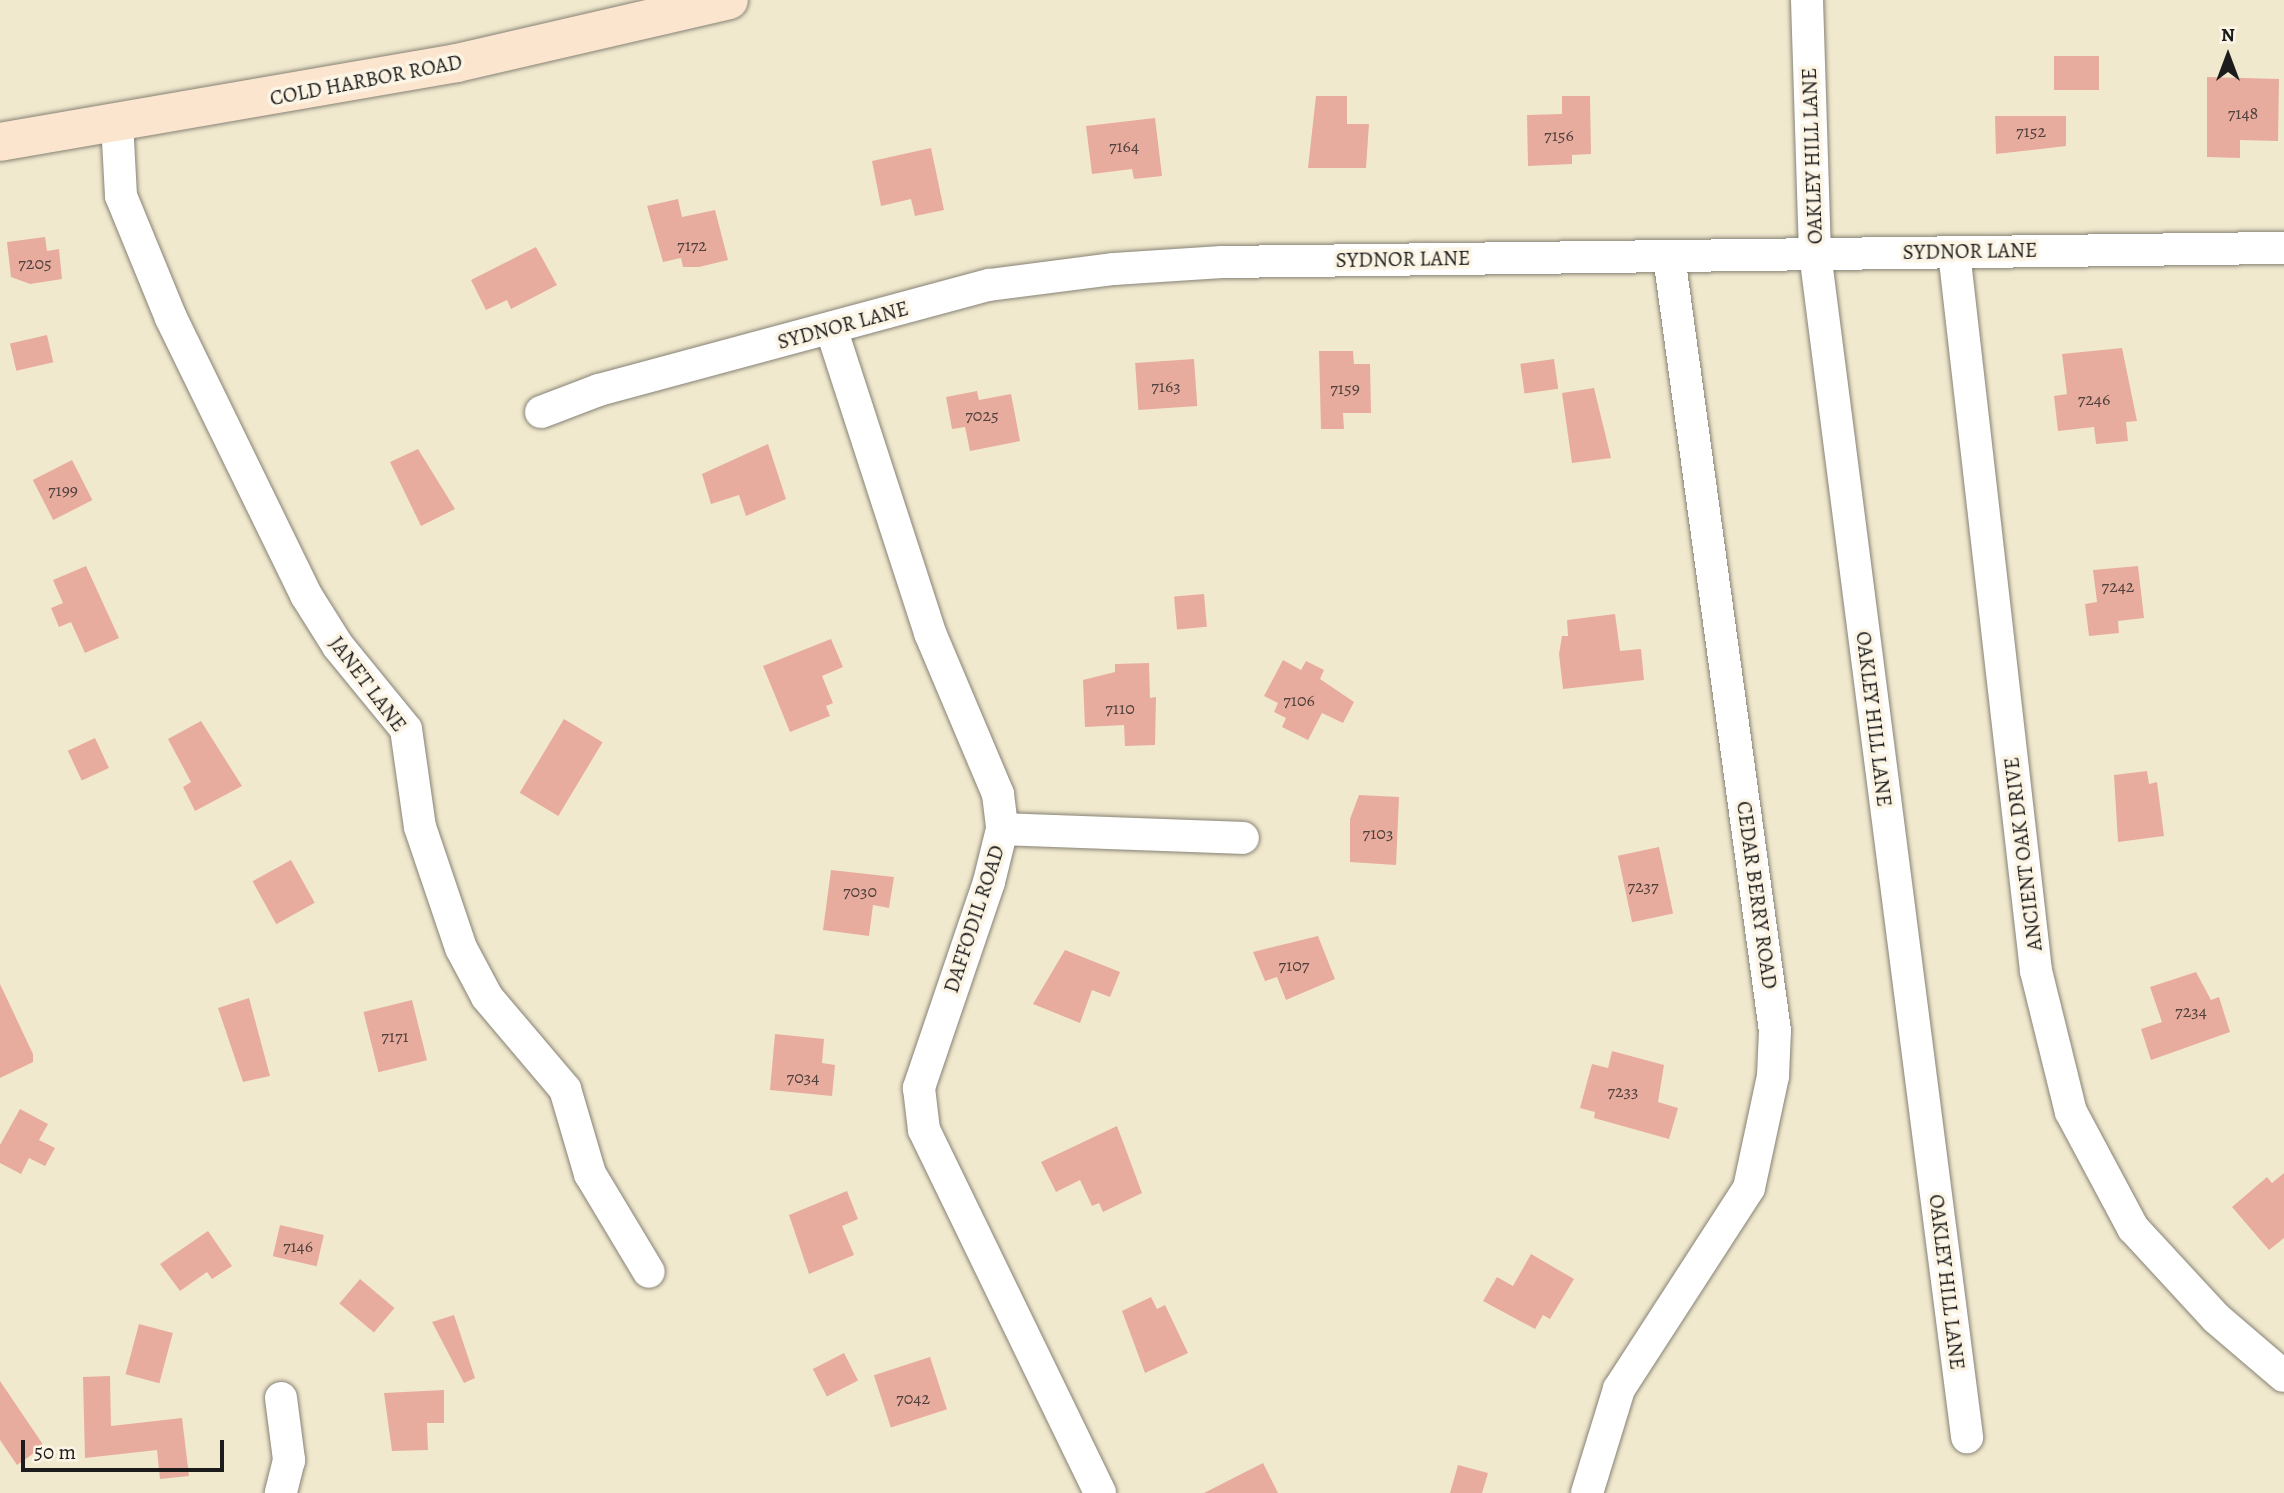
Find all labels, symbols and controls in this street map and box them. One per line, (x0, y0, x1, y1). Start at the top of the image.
north arrow (2193, 21, 2263, 91)
text: N (2221, 22, 2235, 48)
street label: COLD HARBOR ROAD (268, 49, 464, 111)
street label: OAKLEY HILL LANE (1796, 67, 1828, 245)
house number: 7148 (2228, 102, 2258, 124)
house number: 7152 (2016, 120, 2046, 142)
house number: 7156 (1544, 124, 1574, 146)
house number: 7164 (1109, 135, 1139, 157)
house number: 7172 (677, 234, 707, 256)
street label: SYDNOR LANE (1902, 237, 2038, 265)
street label: SYDNOR LANE (1335, 245, 1471, 273)
house number: 7205 (18, 252, 52, 274)
street label: SYDNOR LANE (775, 295, 911, 355)
house number: 7163 (1151, 375, 1181, 397)
house number: 7159 (1330, 377, 1360, 399)
house number: 7246 (2078, 388, 2110, 410)
house number: 7025 (965, 404, 999, 426)
house number: 7199 (48, 479, 78, 501)
house number: 7242 (2102, 575, 2134, 597)
street label: OAKLEY HILL LANE (1851, 630, 1897, 808)
street label: JANET LANE (324, 631, 412, 737)
house number: 7106 (1283, 689, 1315, 711)
house number: 7110 (1105, 697, 1135, 719)
street label: ANCIENT OAK DRIVE (1999, 756, 2047, 952)
street label: CEDAR BERRY ROAD (1731, 799, 1783, 991)
house number: 7103 (1363, 822, 1393, 844)
street label: DAFFODIL ROAD (938, 842, 1010, 996)
house number: 7237 (1627, 875, 1659, 897)
house number: 7030 (843, 880, 877, 902)
house number: 7107 (1279, 954, 1309, 976)
house number: 7234 (2175, 1000, 2207, 1022)
house number: 7171 (381, 1025, 409, 1047)
house number: 7034 (787, 1066, 819, 1088)
house number: 7233 (1607, 1080, 1639, 1102)
street label: OAKLEY HILL LANE (1924, 1193, 1970, 1371)
house number: 7146 (283, 1235, 313, 1257)
house number: 7042 (896, 1387, 930, 1409)
scale bar (24, 1426, 228, 1470)
text: 50 m (34, 1438, 76, 1466)

